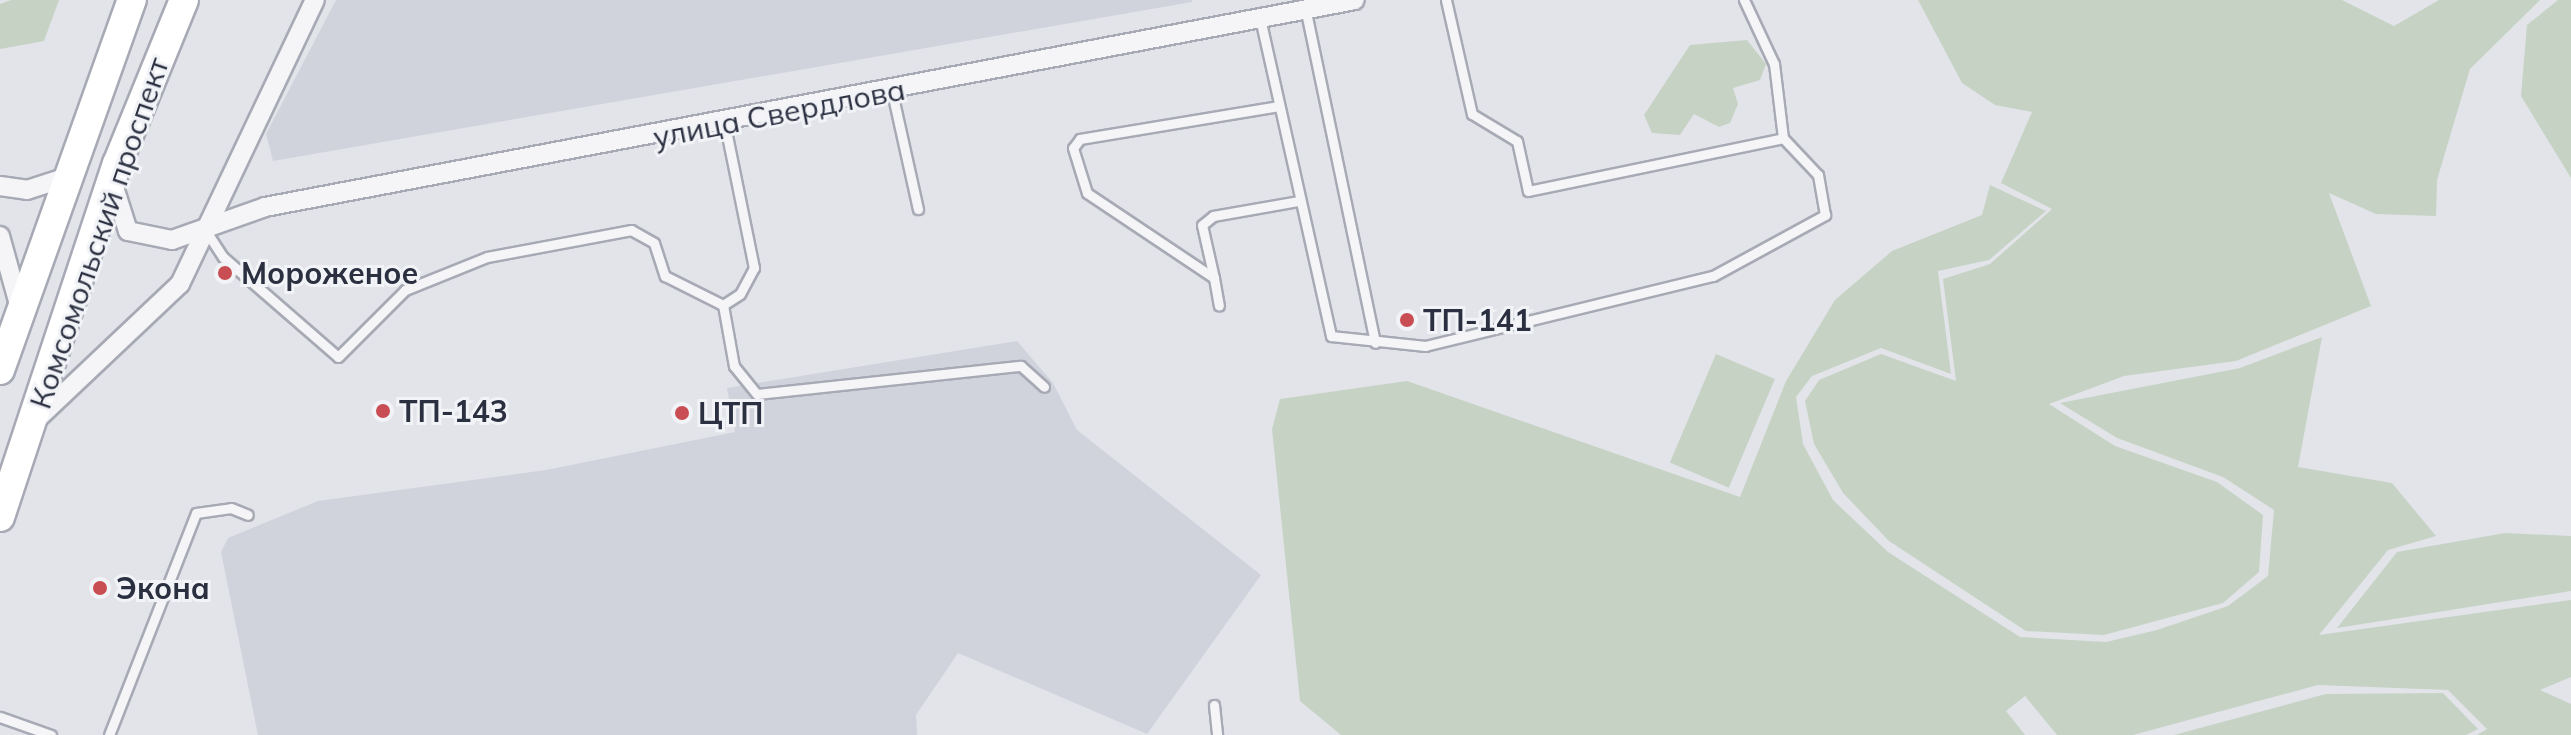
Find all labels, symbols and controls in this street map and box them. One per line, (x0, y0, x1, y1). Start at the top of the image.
street label: Комсомольский проспект (22, 53, 176, 413)
street label: улица Свердлова (650, 71, 908, 155)
place label: Мороженое (241, 255, 418, 291)
marker: Мороженое (216, 264, 234, 282)
place label: ТП-141 (1423, 302, 1532, 338)
marker: ТП-141 (1398, 311, 1416, 329)
place label: ТП-143 (399, 393, 508, 429)
place label: ЦТП (698, 395, 763, 431)
marker: ТП-143 (374, 402, 392, 420)
marker: ЦТП (673, 404, 691, 422)
place label: Экона (116, 570, 210, 606)
marker: Экона (91, 579, 109, 597)

